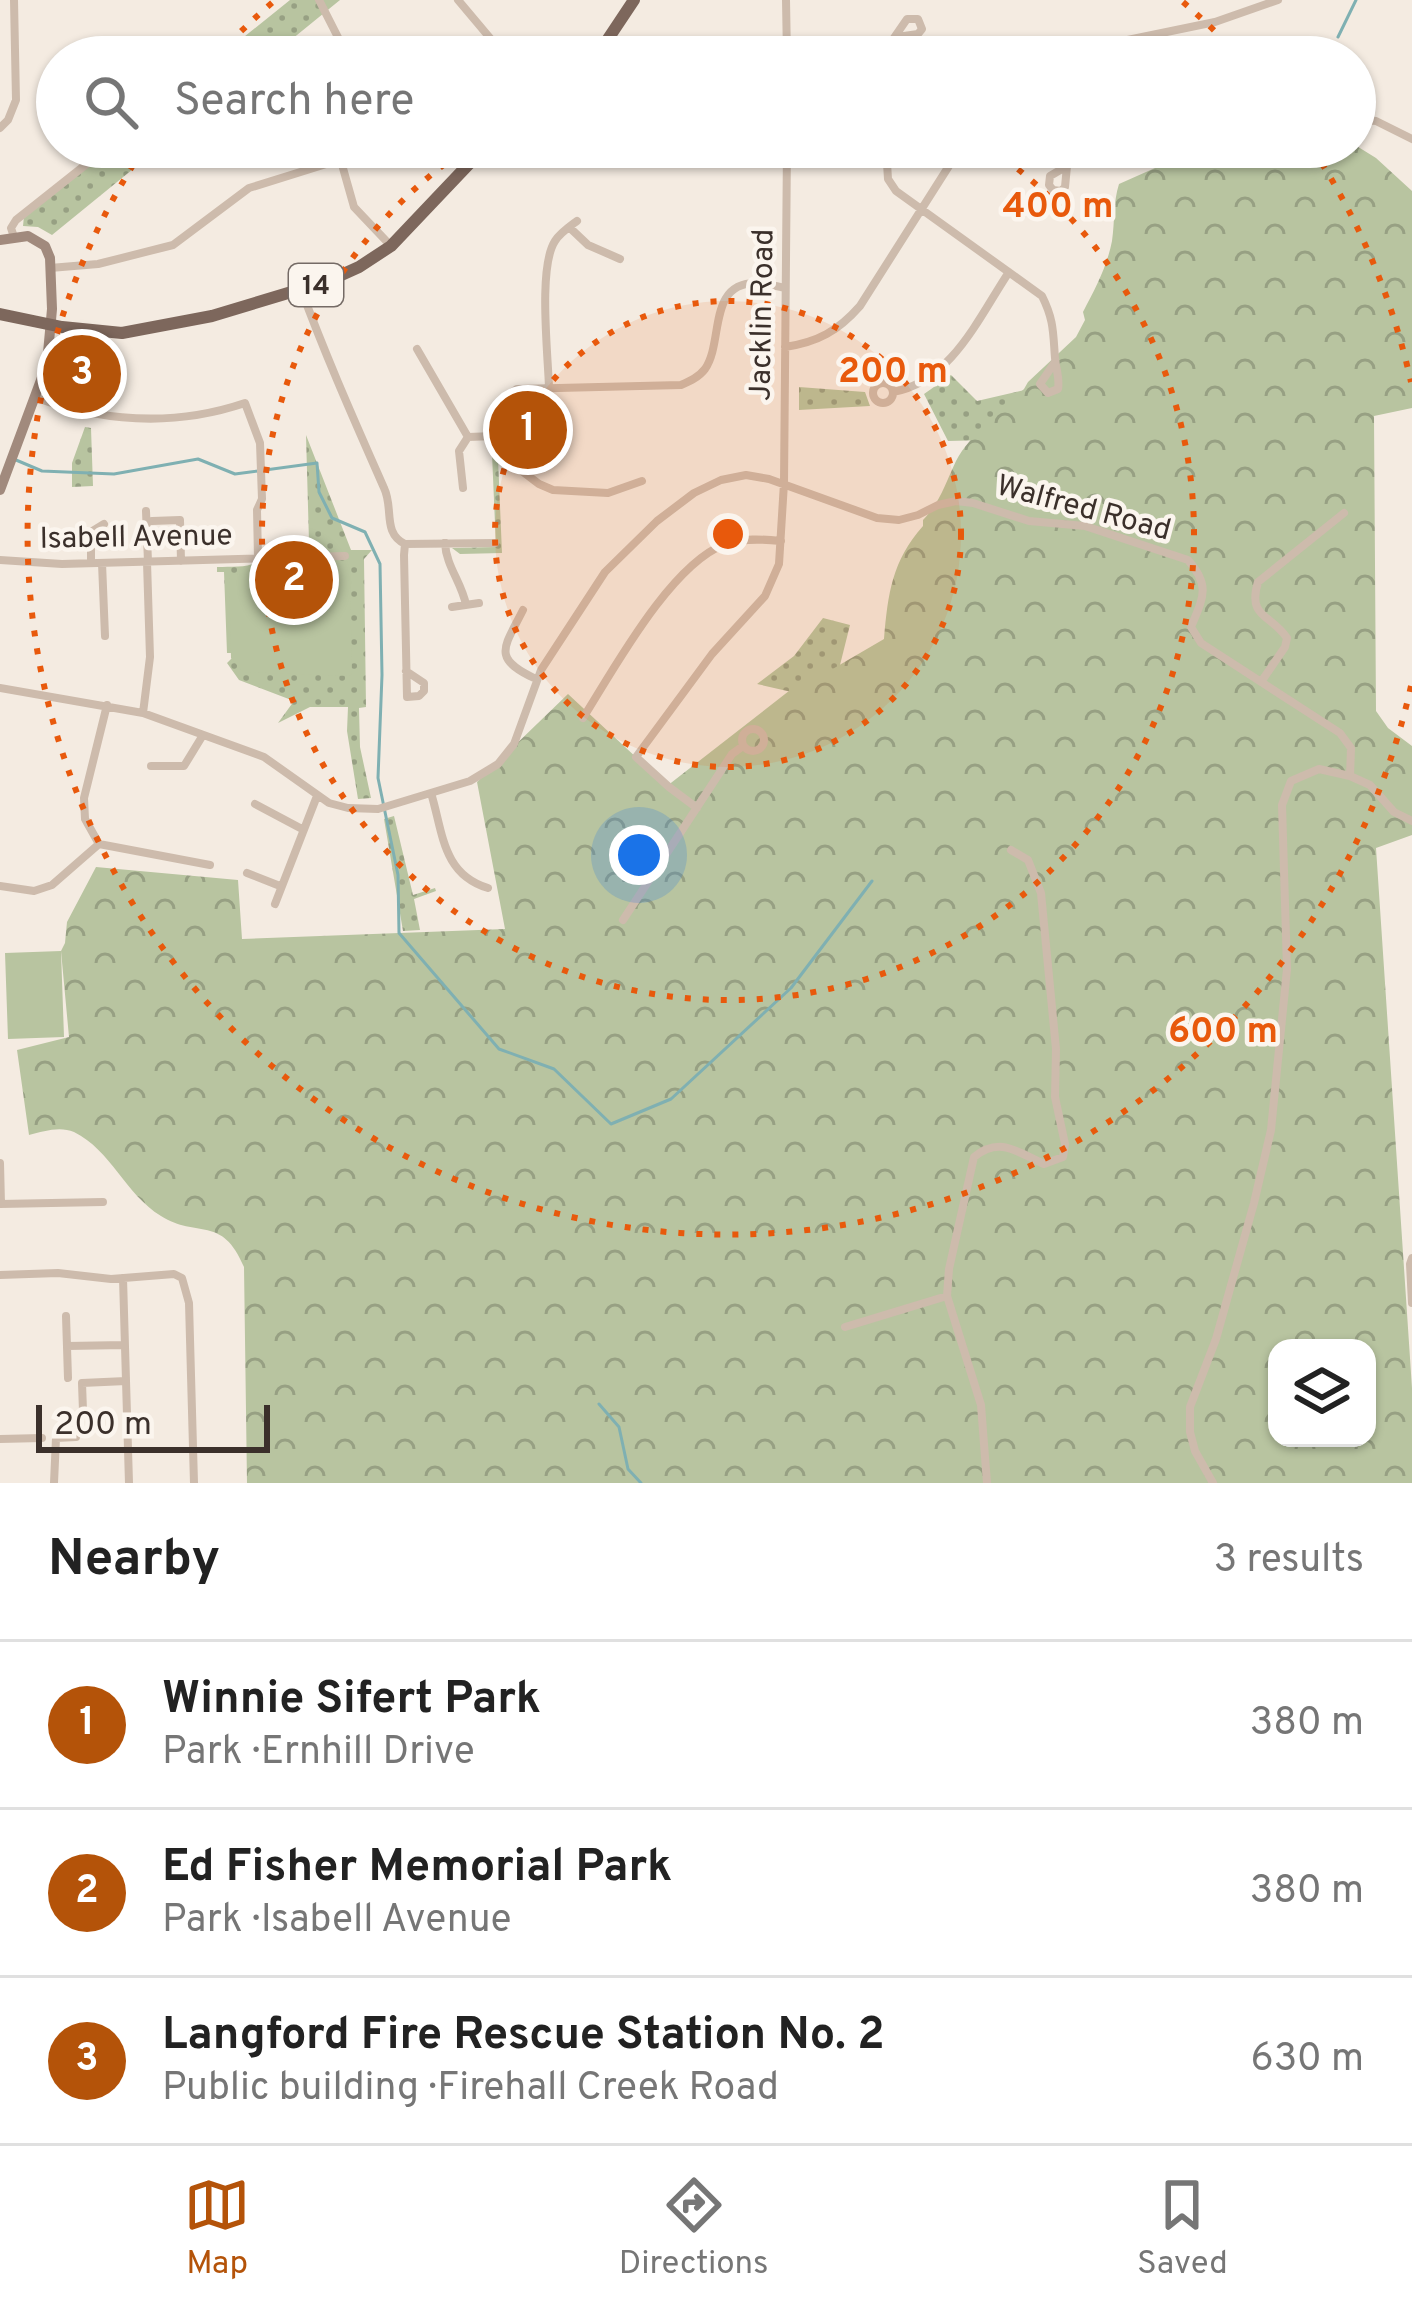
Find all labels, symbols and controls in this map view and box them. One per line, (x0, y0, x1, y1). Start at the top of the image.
search box (36, 36, 1376, 168)
icon: search (78, 69, 144, 135)
text: Search here (174, 74, 414, 131)
text: 400 m (1002, 185, 1114, 231)
street label: Jacklin Road (743, 229, 784, 402)
road number: 14 (289, 264, 343, 306)
pin: 3 (43, 329, 121, 419)
text: 200 m (838, 350, 948, 396)
pin: 1 (489, 385, 567, 475)
street label: Walfred Road (992, 468, 1175, 550)
centre of rings (707, 513, 749, 555)
street label: Isabell Avenue (39, 518, 233, 559)
pin: 2 (255, 535, 333, 625)
your location (609, 825, 669, 885)
text: 600 m (1168, 1010, 1278, 1056)
map controls (1268, 1339, 1376, 1447)
button: layers (1268, 1339, 1376, 1447)
scale bar (36, 1399, 270, 1452)
text: 200 m (54, 1405, 152, 1447)
text: Nearby (48, 1529, 220, 1594)
text: 3 results (1214, 1537, 1364, 1586)
text: Winnie Sifert Park (162, 1672, 541, 1729)
text: 1 (79, 1700, 95, 1749)
text: 380 m (1250, 1700, 1364, 1749)
text: Park · Ernhill Drive (162, 1729, 475, 1778)
text: Ed Fisher Memorial Park (162, 1840, 672, 1897)
text: 2 (75, 1868, 99, 1917)
text: 380 m (1250, 1868, 1364, 1917)
text: Park · Isabell Avenue (162, 1897, 511, 1946)
text: Langford Fire Rescue Station No. 2 (162, 2008, 885, 2065)
text: 3 (75, 2036, 99, 2085)
text: 630 m (1250, 2036, 1364, 2085)
text: Public building · Firehall Creek Road (162, 2065, 779, 2114)
tab: Map (184, 2172, 250, 2286)
tab: Directions (619, 2172, 769, 2286)
tab: Saved (1137, 2172, 1228, 2286)

